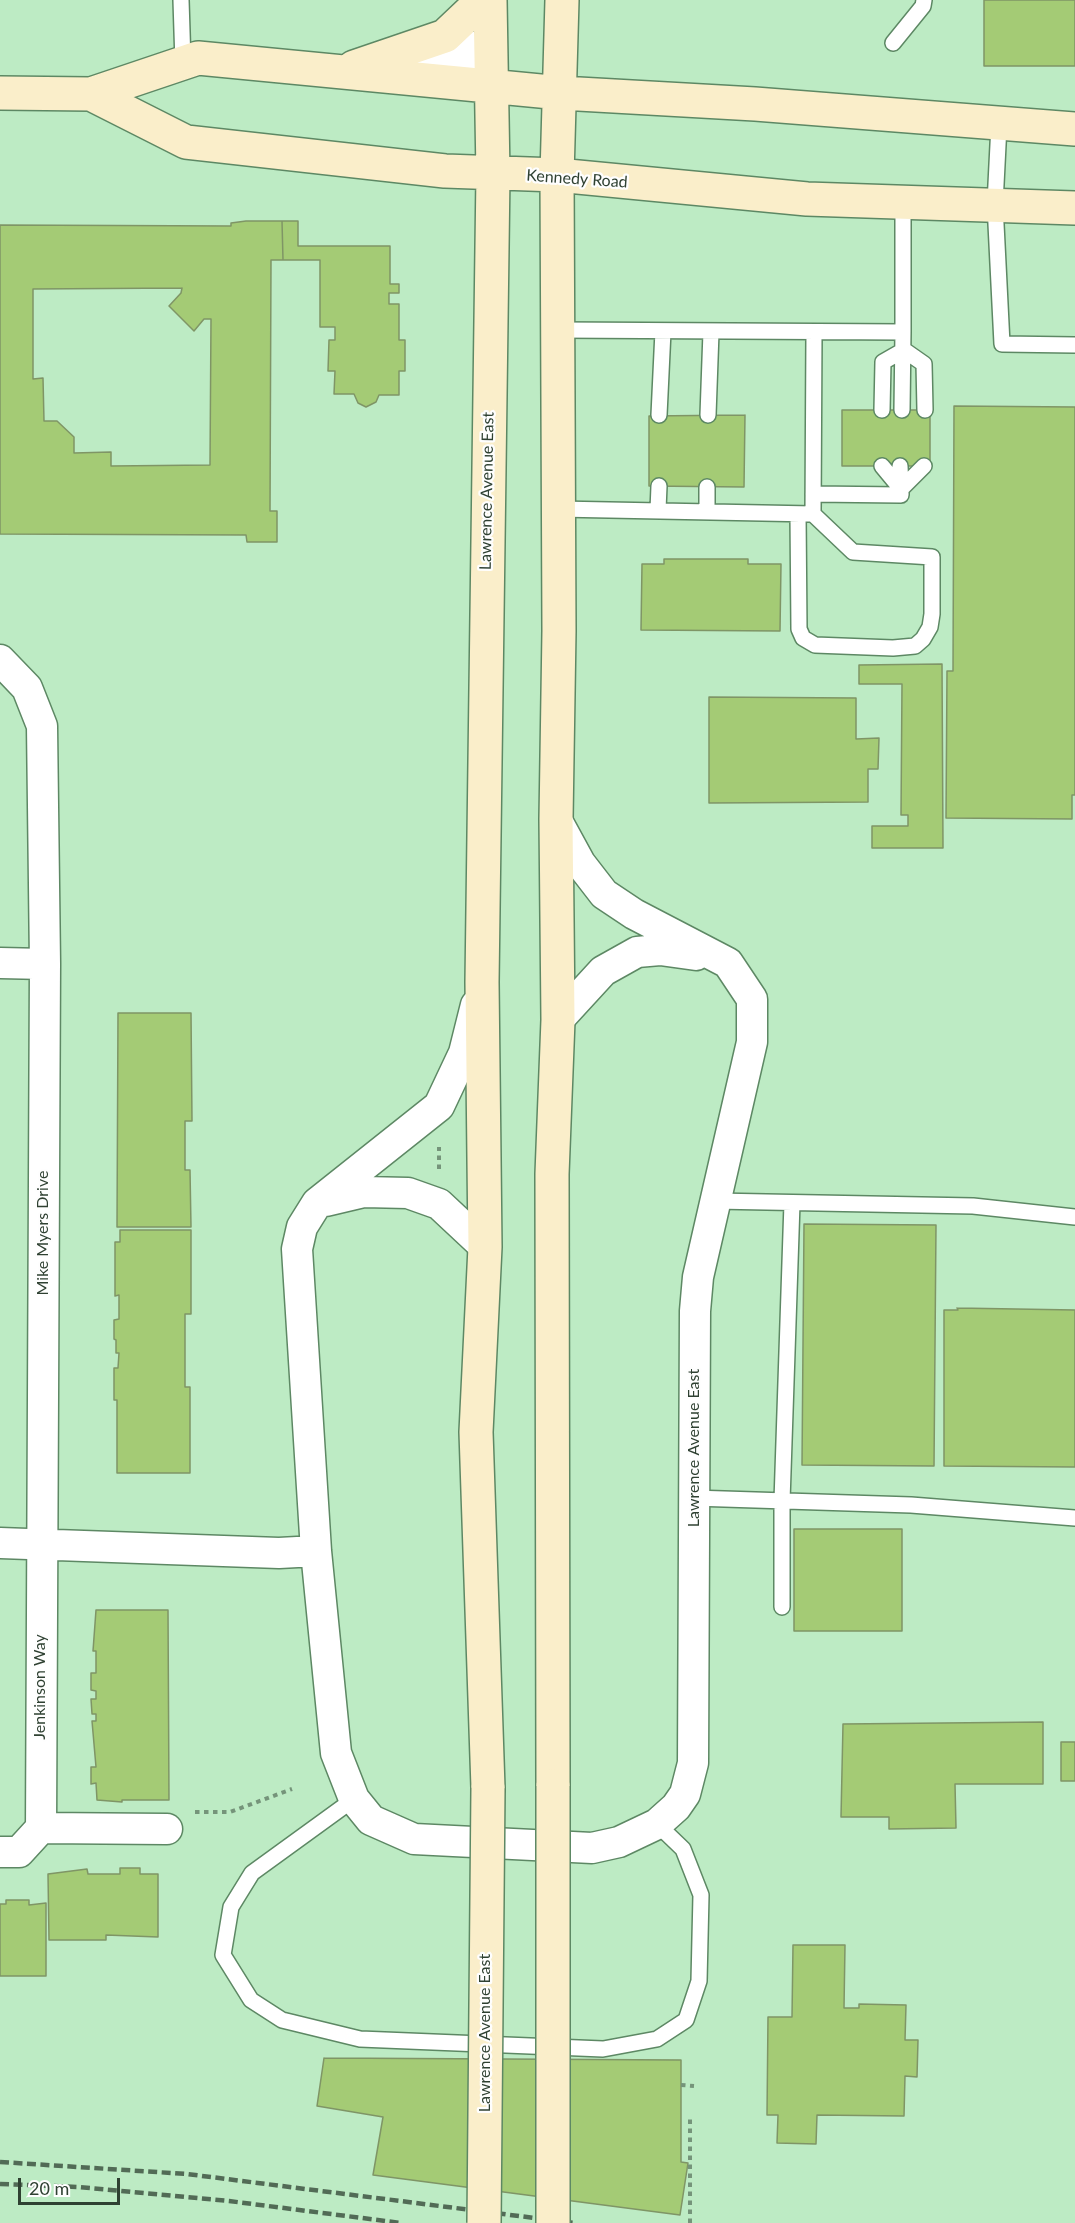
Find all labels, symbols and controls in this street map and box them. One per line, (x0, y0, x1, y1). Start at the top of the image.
street label: Kennedy Road (526, 166, 628, 192)
street label: Lawrence Avenue East (476, 412, 498, 570)
street label: Mike Myers Drive (33, 1171, 53, 1295)
street label: Lawrence Avenue East (684, 1369, 704, 1527)
street label: Jenkinson Way (30, 1634, 50, 1740)
street label: Lawrence Avenue East (475, 1954, 495, 2112)
scale bar (21, 2166, 123, 2204)
text: 20 m (29, 2177, 69, 2199)

